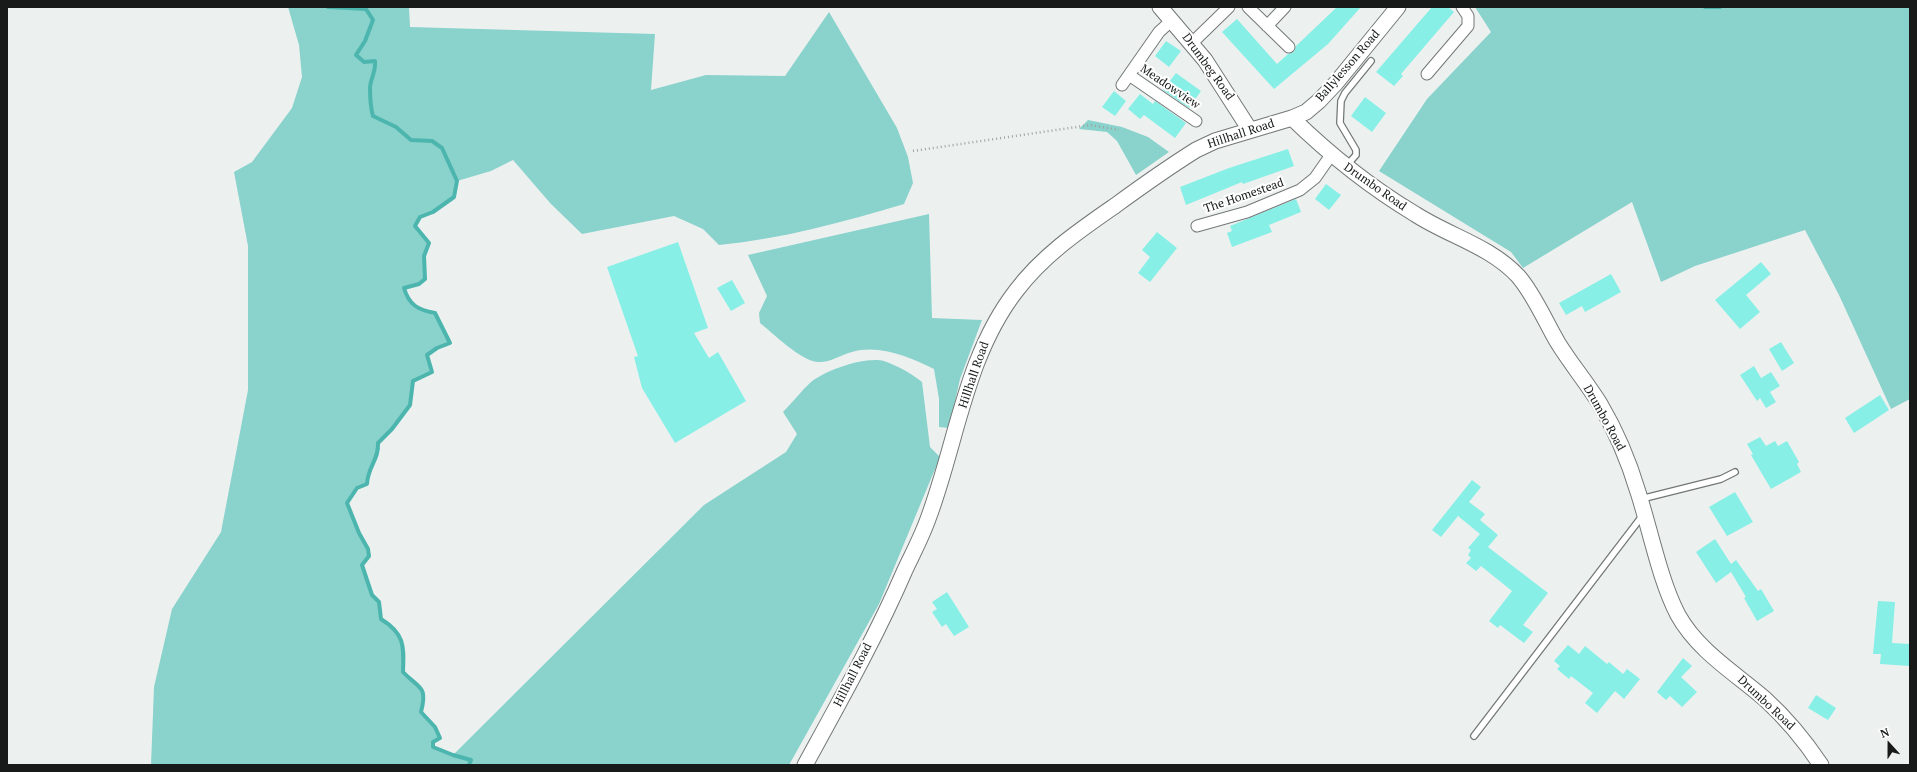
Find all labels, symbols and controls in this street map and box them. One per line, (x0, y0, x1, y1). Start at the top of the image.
street label: Ballylesson Road (1313, 27, 1383, 105)
street label: Drumbeg Road (1179, 31, 1237, 103)
street label: Meadowview (1137, 62, 1203, 112)
street label: Hillhall Road (1206, 116, 1276, 152)
street label: Drumbo Road (1341, 160, 1409, 214)
street label: The Homestead (1202, 176, 1286, 216)
street label: Hillhall Road (956, 340, 992, 410)
street label: Drumbo Road (1580, 382, 1628, 454)
street label: Hillhall Road (831, 641, 875, 709)
street label: Drumbo Road (1734, 673, 1798, 733)
north arrow (1869, 724, 1909, 764)
text: N (1878, 725, 1891, 741)

